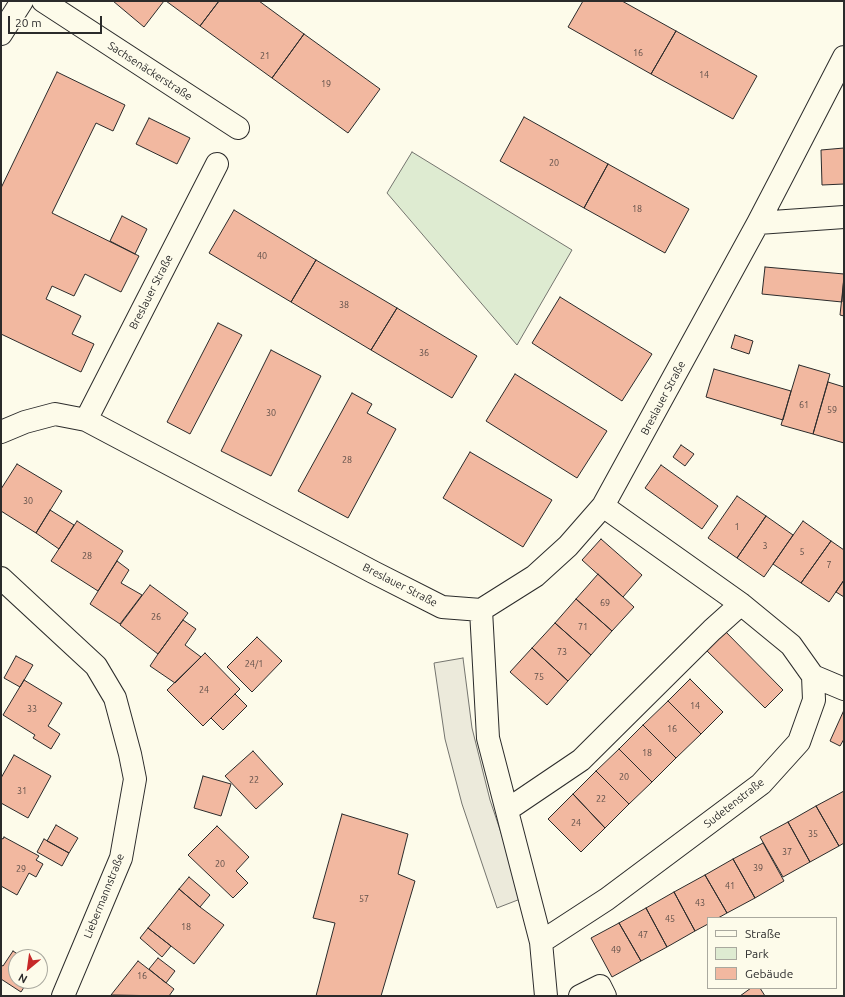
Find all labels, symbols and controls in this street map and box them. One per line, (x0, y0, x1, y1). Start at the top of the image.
scale bar (10, 8, 104, 34)
text: 20 m (15, 16, 42, 29)
street label: Sachsenäckerstraße (105, 39, 195, 103)
house number: 16 (633, 48, 643, 58)
house number: 21 (260, 51, 270, 61)
house number: 14 (699, 70, 709, 80)
house number: 19 (321, 79, 331, 89)
house number: 20 (549, 158, 559, 168)
house number: 18 (632, 204, 642, 214)
house number: 40 (257, 251, 267, 261)
street label: Breslauer Straße (126, 252, 176, 332)
house number: 38 (339, 300, 349, 310)
house number: 36 (419, 348, 429, 358)
street label: Breslauer Straße (638, 359, 688, 437)
house number: 61 (799, 400, 809, 410)
house number: 59 (827, 405, 837, 415)
house number: 30 (266, 408, 276, 418)
house number: 28 (342, 455, 352, 465)
house number: 30 (23, 496, 33, 506)
house number: 1 (734, 522, 740, 532)
house number: 3 (762, 541, 768, 551)
house number: 5 (799, 547, 805, 557)
house number: 28 (82, 551, 92, 561)
street label: Breslauer Straße (360, 560, 440, 610)
house number: 7 (826, 560, 832, 570)
house number: 69 (600, 598, 610, 608)
house number: 26 (151, 612, 161, 622)
house number: 71 (578, 622, 588, 632)
house number: 73 (557, 647, 567, 657)
house number: 24/1 (245, 659, 263, 669)
house number: 75 (534, 672, 544, 682)
house number: 24 (199, 685, 209, 695)
house number: 14 (690, 701, 700, 711)
house number: 33 (27, 704, 37, 714)
house number: 16 (667, 724, 677, 734)
house number: 18 (642, 748, 652, 758)
house number: 20 (619, 772, 629, 782)
house number: 22 (249, 775, 259, 785)
street label: Sudetenstraße (701, 775, 767, 831)
house number: 31 (17, 786, 27, 796)
house number: 22 (596, 794, 606, 804)
house number: 24 (571, 818, 581, 828)
house number: 35 (808, 829, 818, 839)
house number: 37 (782, 847, 792, 857)
street label: Liebermannstraße (81, 852, 127, 940)
house number: 20 (215, 859, 225, 869)
house number: 39 (753, 863, 763, 873)
house number: 29 (16, 864, 26, 874)
house number: 41 (725, 881, 735, 891)
house number: 57 (359, 894, 369, 904)
house number: 43 (695, 898, 705, 908)
house number: 45 (665, 914, 675, 924)
legend (707, 917, 837, 989)
house number: 18 (181, 922, 191, 932)
text: Straße (745, 927, 781, 940)
house number: 47 (638, 930, 648, 940)
house number: 49 (611, 945, 621, 955)
text: Park (745, 947, 769, 960)
north arrow (8, 949, 48, 989)
text: Gebäude (745, 967, 793, 980)
text: N (16, 971, 29, 986)
house number: 16 (137, 971, 147, 981)

